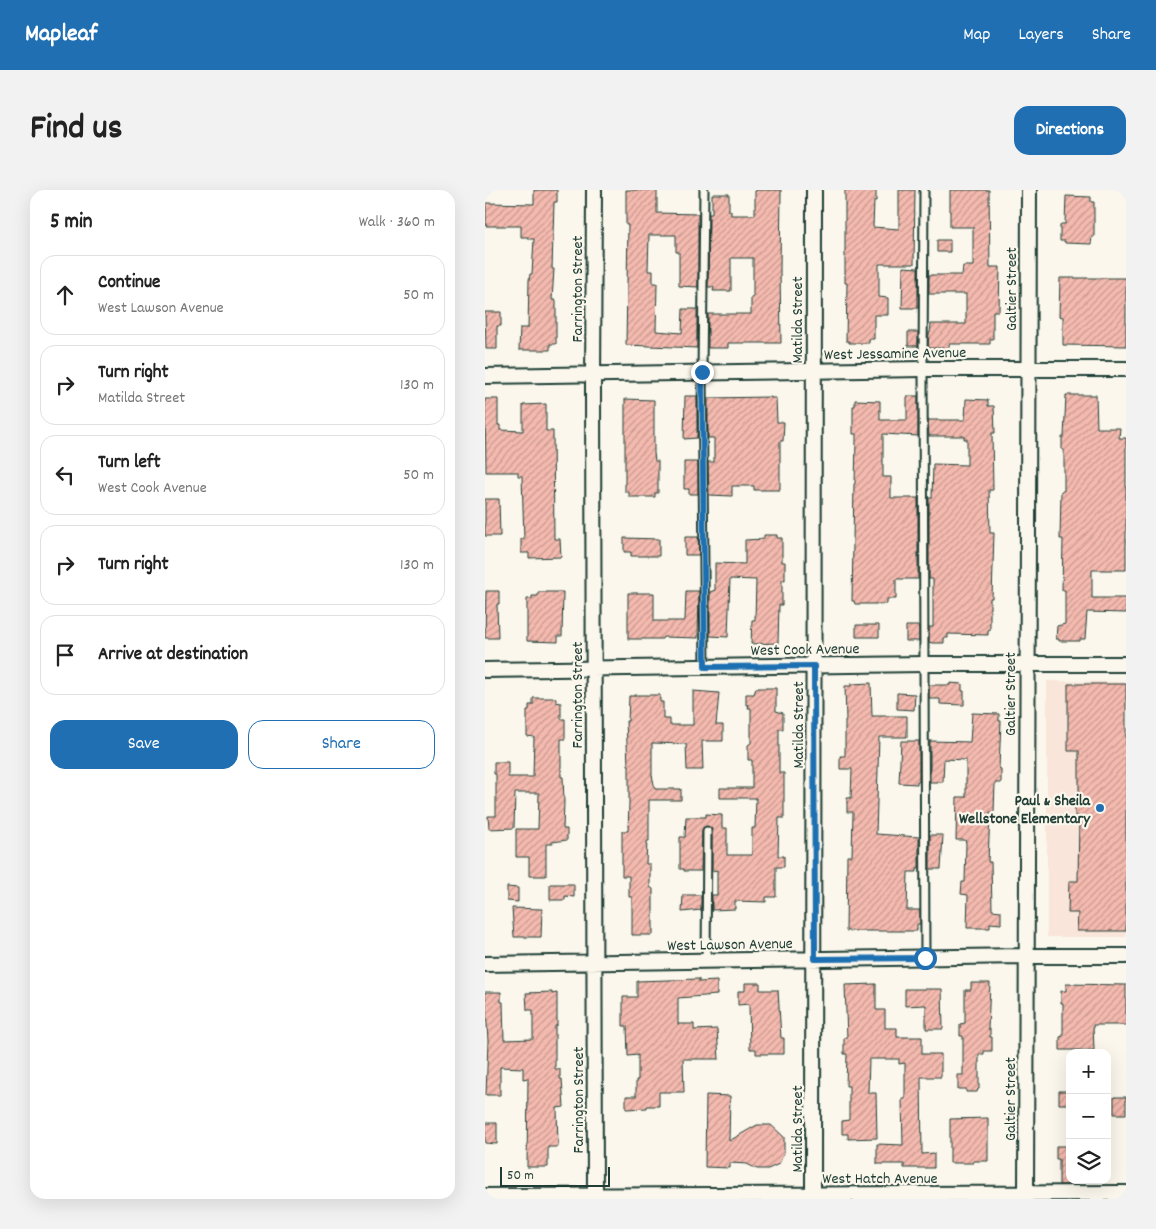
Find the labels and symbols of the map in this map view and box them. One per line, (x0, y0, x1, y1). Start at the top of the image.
street label: Farrington Street (567, 236, 590, 342)
street label: Galtier Street (1001, 247, 1024, 331)
street label: Matilda Street (787, 276, 810, 364)
street label: West Jessamine Avenue (824, 342, 966, 367)
route end (691, 361, 714, 384)
street label: West Cook Avenue (751, 638, 860, 663)
street label: Farrington Street (567, 642, 590, 748)
street label: Galtier Street (1000, 652, 1023, 736)
street label: Matilda Street (788, 681, 811, 769)
place label: Paul & Sheila Wellstone Elementary (959, 790, 1092, 831)
marker: Paul & Sheila Wellstone Elementary (1094, 802, 1106, 814)
street label: West Lawson Avenue (667, 933, 793, 958)
route start (914, 947, 937, 970)
street label: Farrington Street (568, 1047, 591, 1153)
street label: Galtier Street (1000, 1057, 1023, 1141)
street label: Matilda Street (787, 1085, 810, 1173)
scale bar (500, 1164, 610, 1187)
street label: West Hatch Avenue (822, 1168, 938, 1191)

